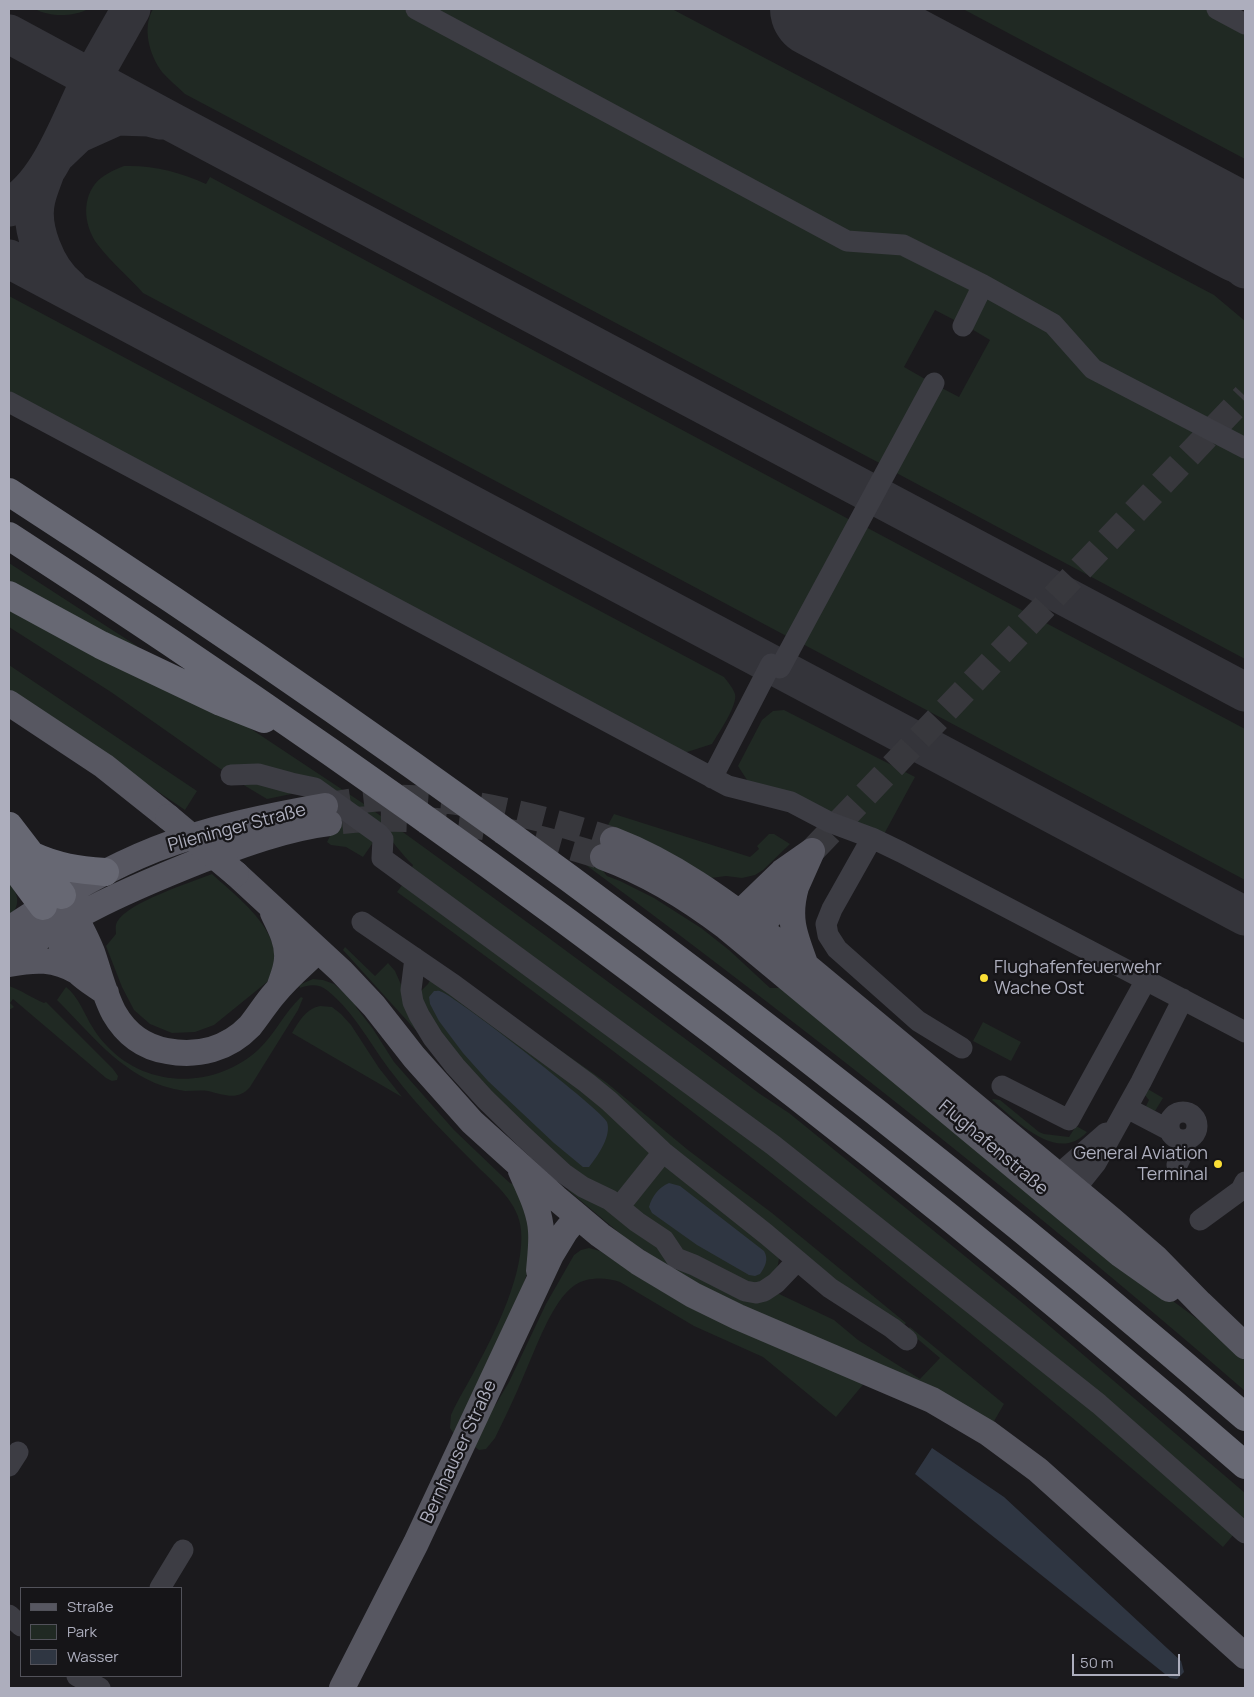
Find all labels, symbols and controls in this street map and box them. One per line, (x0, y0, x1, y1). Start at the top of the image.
street label: Plieninger Straße (166, 799, 308, 857)
place label: Flughafenfeuerwehr Wache Ost (994, 957, 1162, 1000)
marker: Flughafenfeuerwehr Wache Ost (978, 972, 990, 984)
street label: Flughafenstraße (934, 1096, 1052, 1200)
place label: General Aviation Terminal (1073, 1143, 1208, 1186)
marker: General Aviation Terminal (1212, 1158, 1224, 1170)
street label: Bernhauser Straße (416, 1377, 502, 1527)
legend (20, 1587, 182, 1677)
text: Straße (67, 1596, 113, 1617)
text: Park (67, 1621, 97, 1642)
scale bar (1074, 1644, 1182, 1676)
text: Wasser (67, 1646, 119, 1667)
text: 50 m (1080, 1652, 1114, 1673)

